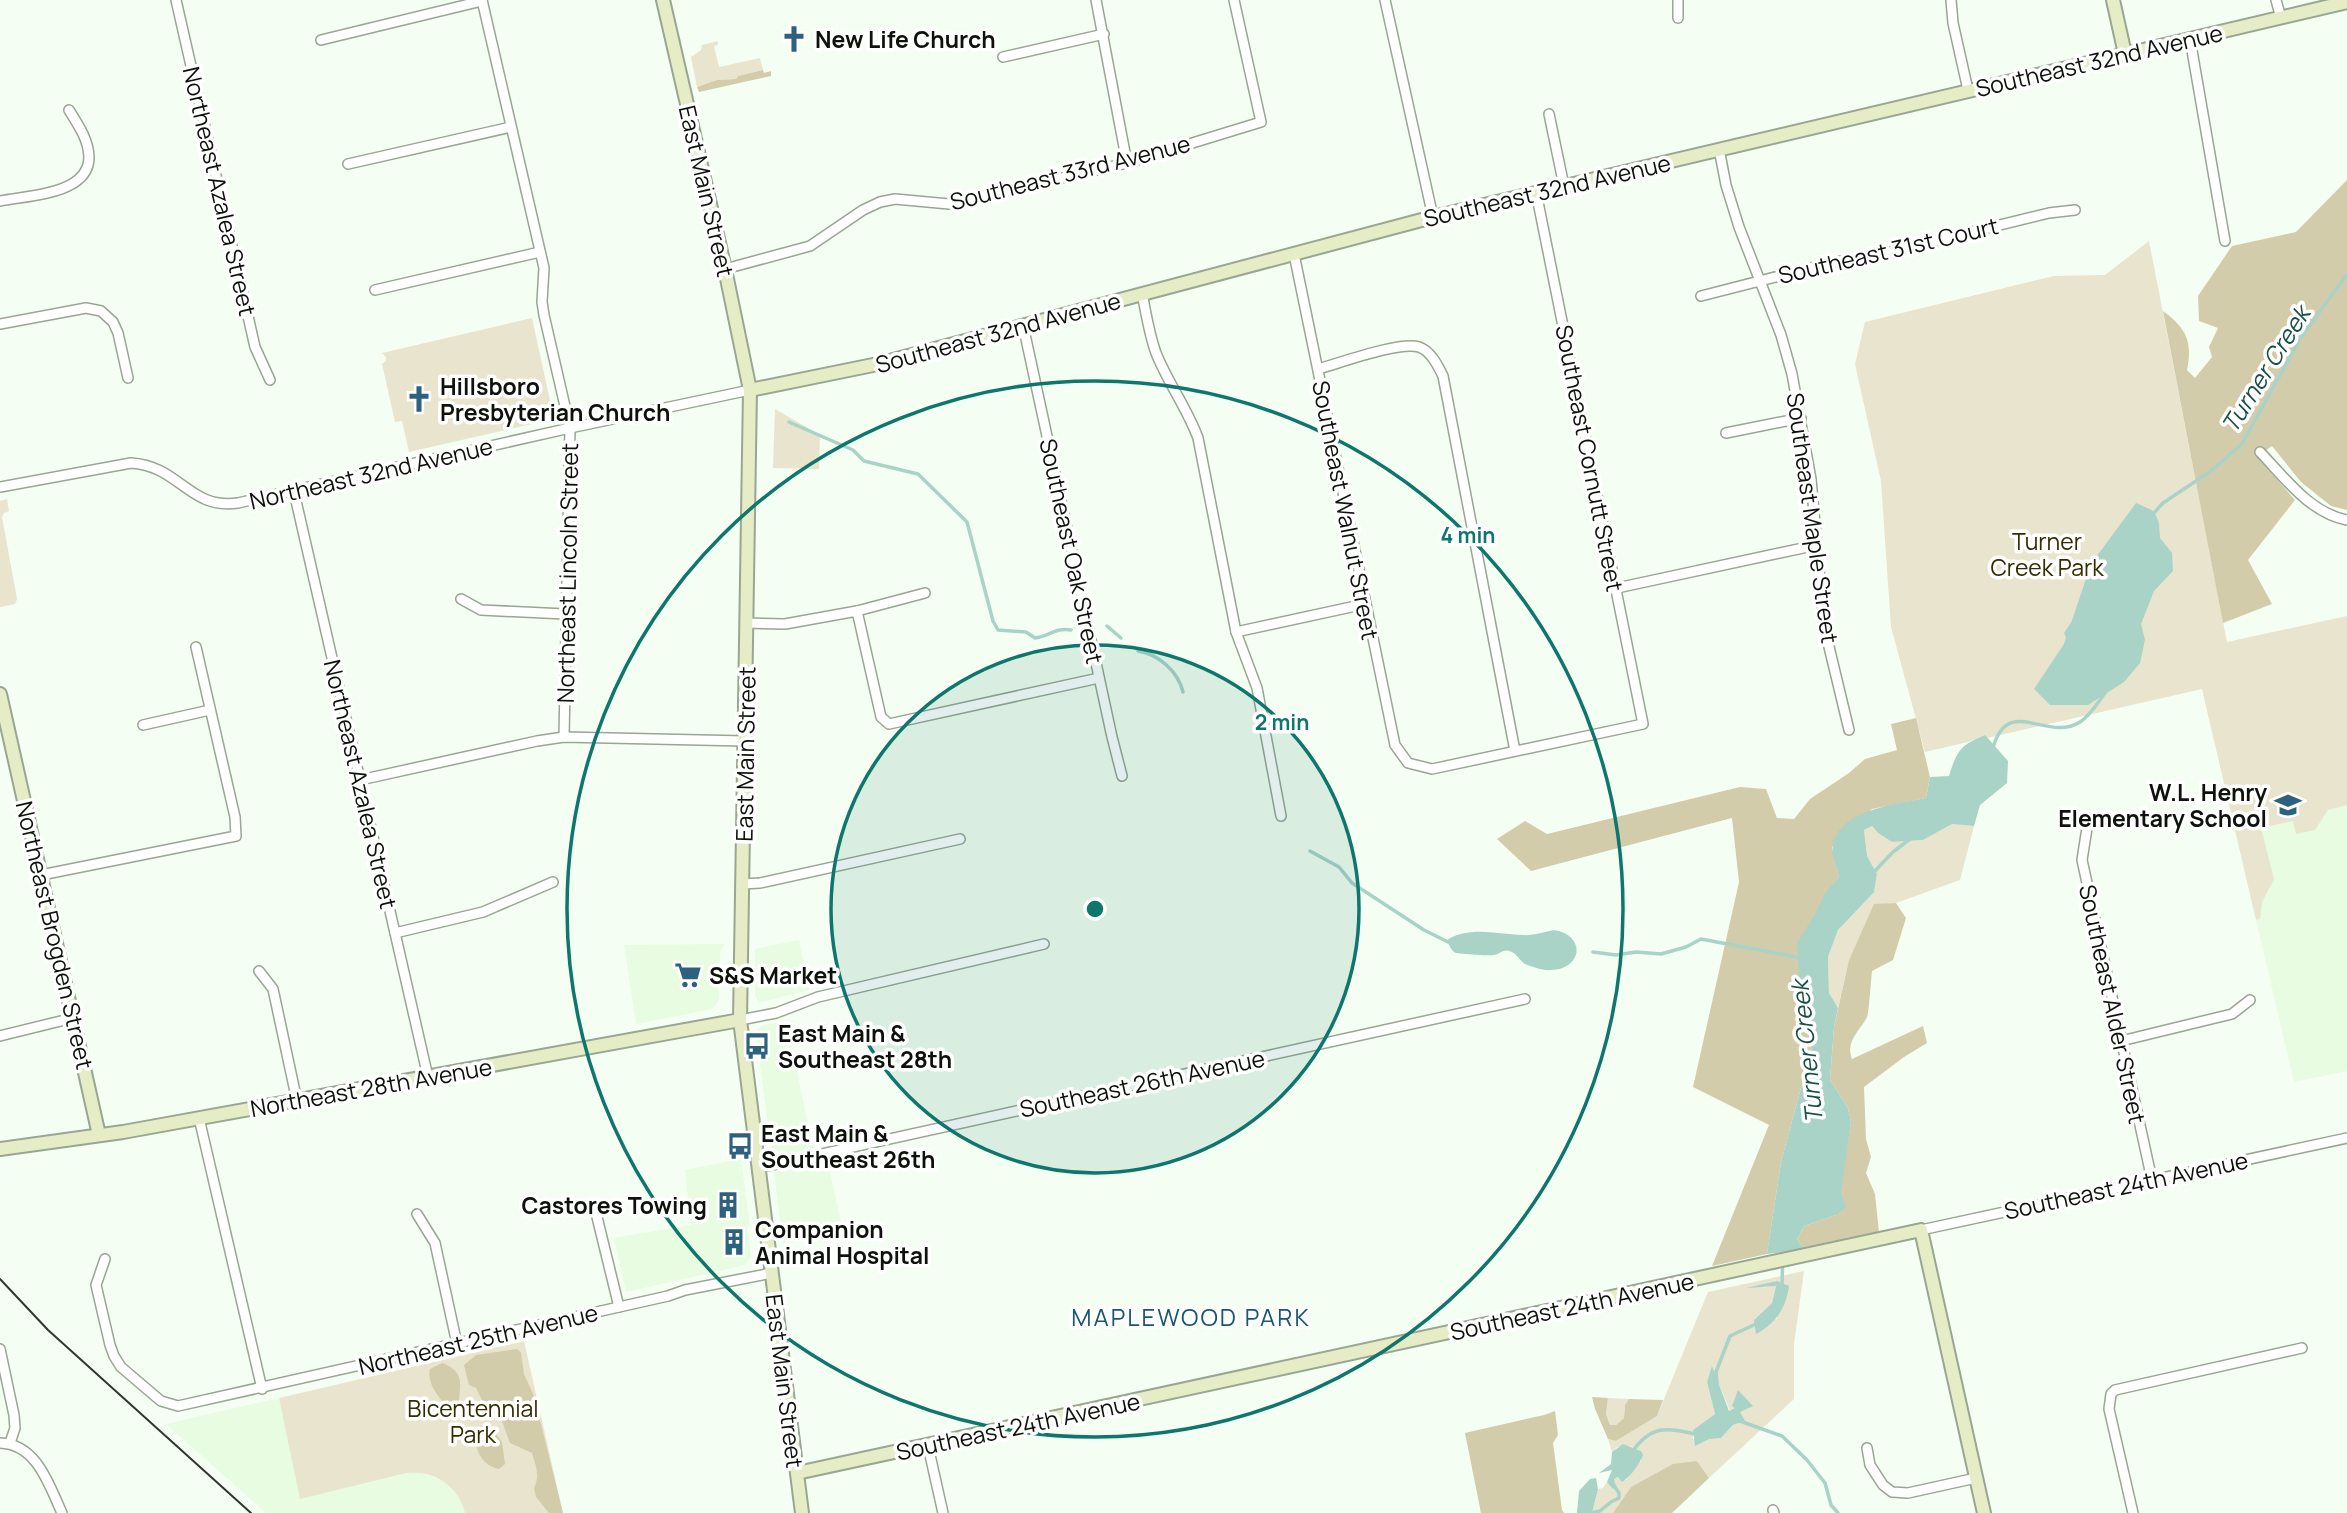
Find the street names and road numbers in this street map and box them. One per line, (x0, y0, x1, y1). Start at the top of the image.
street label: Southeast 32nd Avenue (1972, 16, 2226, 104)
street label: Northeast Azalea Street (176, 63, 264, 319)
street label: East Main Street (672, 102, 742, 280)
street label: Southeast 33rd Avenue (946, 127, 1194, 217)
street label: Southeast 32nd Avenue (1420, 146, 1674, 234)
street label: Southeast 31st Court (1775, 209, 2001, 291)
street label: Southeast 32nd Avenue (872, 284, 1124, 380)
street label: Southeast Cornutt Street (1548, 322, 1632, 594)
street label: Southeast Walnut Street (1305, 378, 1387, 642)
street label: Southeast Maple Street (1780, 391, 1846, 645)
street label: Northeast 32nd Avenue (246, 429, 496, 517)
street label: Southeast Oak Street (1033, 436, 1111, 666)
street label: Northeast Lincoln Street (549, 443, 585, 703)
street label: Northeast Azalea Street (317, 656, 405, 912)
street label: East Main Street (727, 666, 763, 842)
street label: Northeast Brogden Street (9, 798, 101, 1072)
street label: Southeast Alder Street (2072, 882, 2154, 1126)
street label: Southeast 26th Avenue (1017, 1041, 1267, 1125)
street label: Northeast 28th Avenue (248, 1050, 494, 1124)
street label: Southeast 24th Avenue (2001, 1144, 2251, 1226)
street label: Southeast 24th Avenue (1447, 1265, 1697, 1347)
street label: East Main Street (758, 1292, 812, 1470)
street label: Northeast 25th Avenue (355, 1296, 601, 1382)
street label: Southeast 24th Avenue (893, 1385, 1143, 1467)

